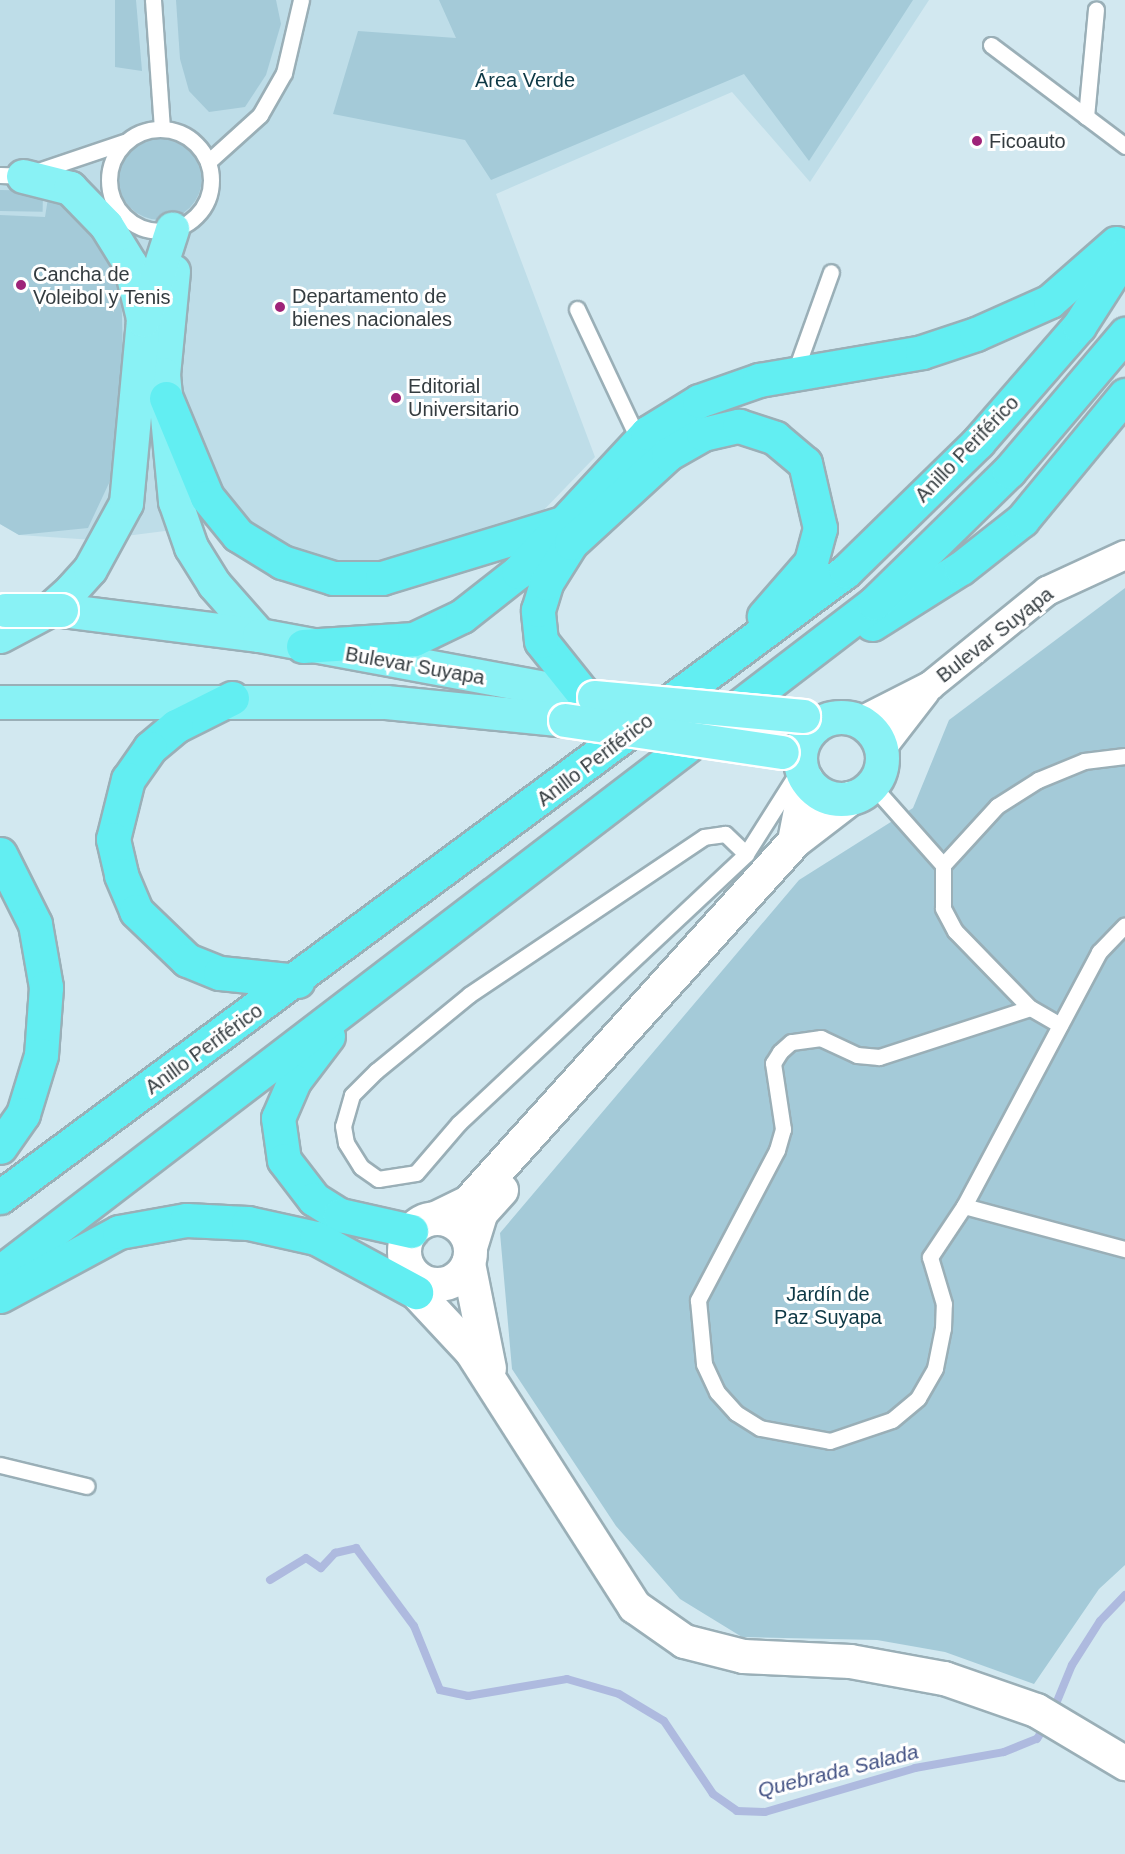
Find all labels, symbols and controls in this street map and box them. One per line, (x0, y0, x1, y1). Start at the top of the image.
park label: Área Verde (475, 68, 575, 92)
place label: Ficoauto (989, 129, 1066, 153)
marker: Ficoauto (970, 134, 984, 148)
place label: Cancha de Voleibol y Tenis (33, 262, 171, 309)
marker: Cancha de Voleibol y Tenis (14, 278, 28, 292)
place label: Departamento de bienes nacionales (292, 284, 452, 331)
marker: Departamento de bienes nacionales (273, 300, 287, 314)
place label: Editorial Universitario (408, 374, 519, 421)
marker: Editorial Universitario (389, 391, 403, 405)
street label: Anillo Periférico (910, 391, 1024, 507)
street label: Bulevar Suyapa (932, 582, 1058, 688)
street label: Bulevar Suyapa (343, 642, 487, 690)
street label: Anillo Periférico (532, 709, 658, 811)
street label: Anillo Periférico (141, 998, 267, 1100)
park label: Jardín de Paz Suyapa (774, 1282, 882, 1329)
water label: Quebrada Salada (755, 1739, 921, 1803)

